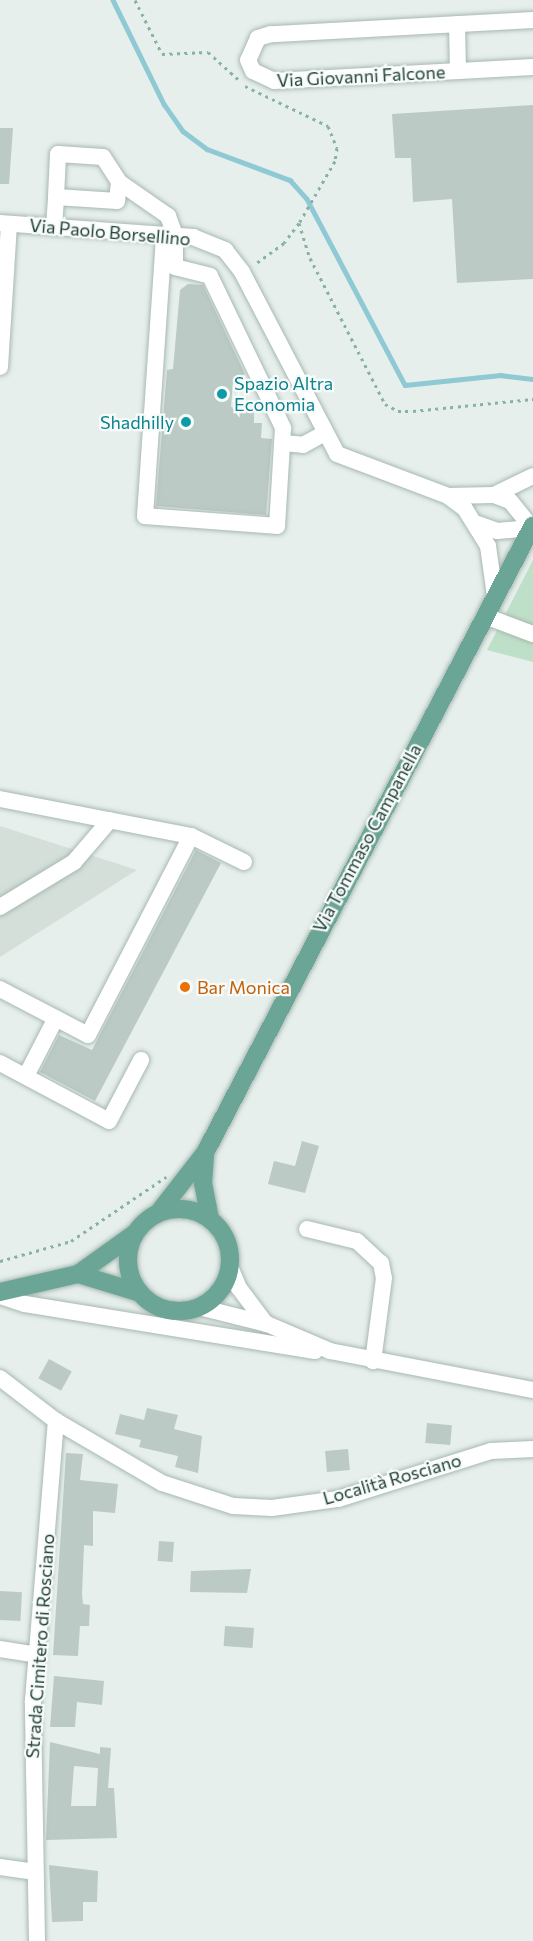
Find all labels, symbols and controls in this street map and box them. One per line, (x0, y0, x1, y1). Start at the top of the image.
street label: Via Giovanni Falcone (276, 61, 446, 91)
street label: Via Paolo Borsellino (28, 214, 192, 250)
place label: Spazio Altra Economia (234, 373, 333, 416)
marker: Spazio Altra Economia (215, 387, 229, 401)
place label: Shadhilly (100, 411, 174, 433)
marker: Shadhilly (179, 415, 193, 429)
street label: Via Tommaso Campanella (308, 740, 426, 936)
place label: Bar Monica (197, 976, 290, 998)
marker: Bar Monica (178, 980, 192, 994)
street label: Località Rosciano (320, 1449, 464, 1509)
street label: Strada Cimitero di Rosciano (21, 1533, 59, 1759)

